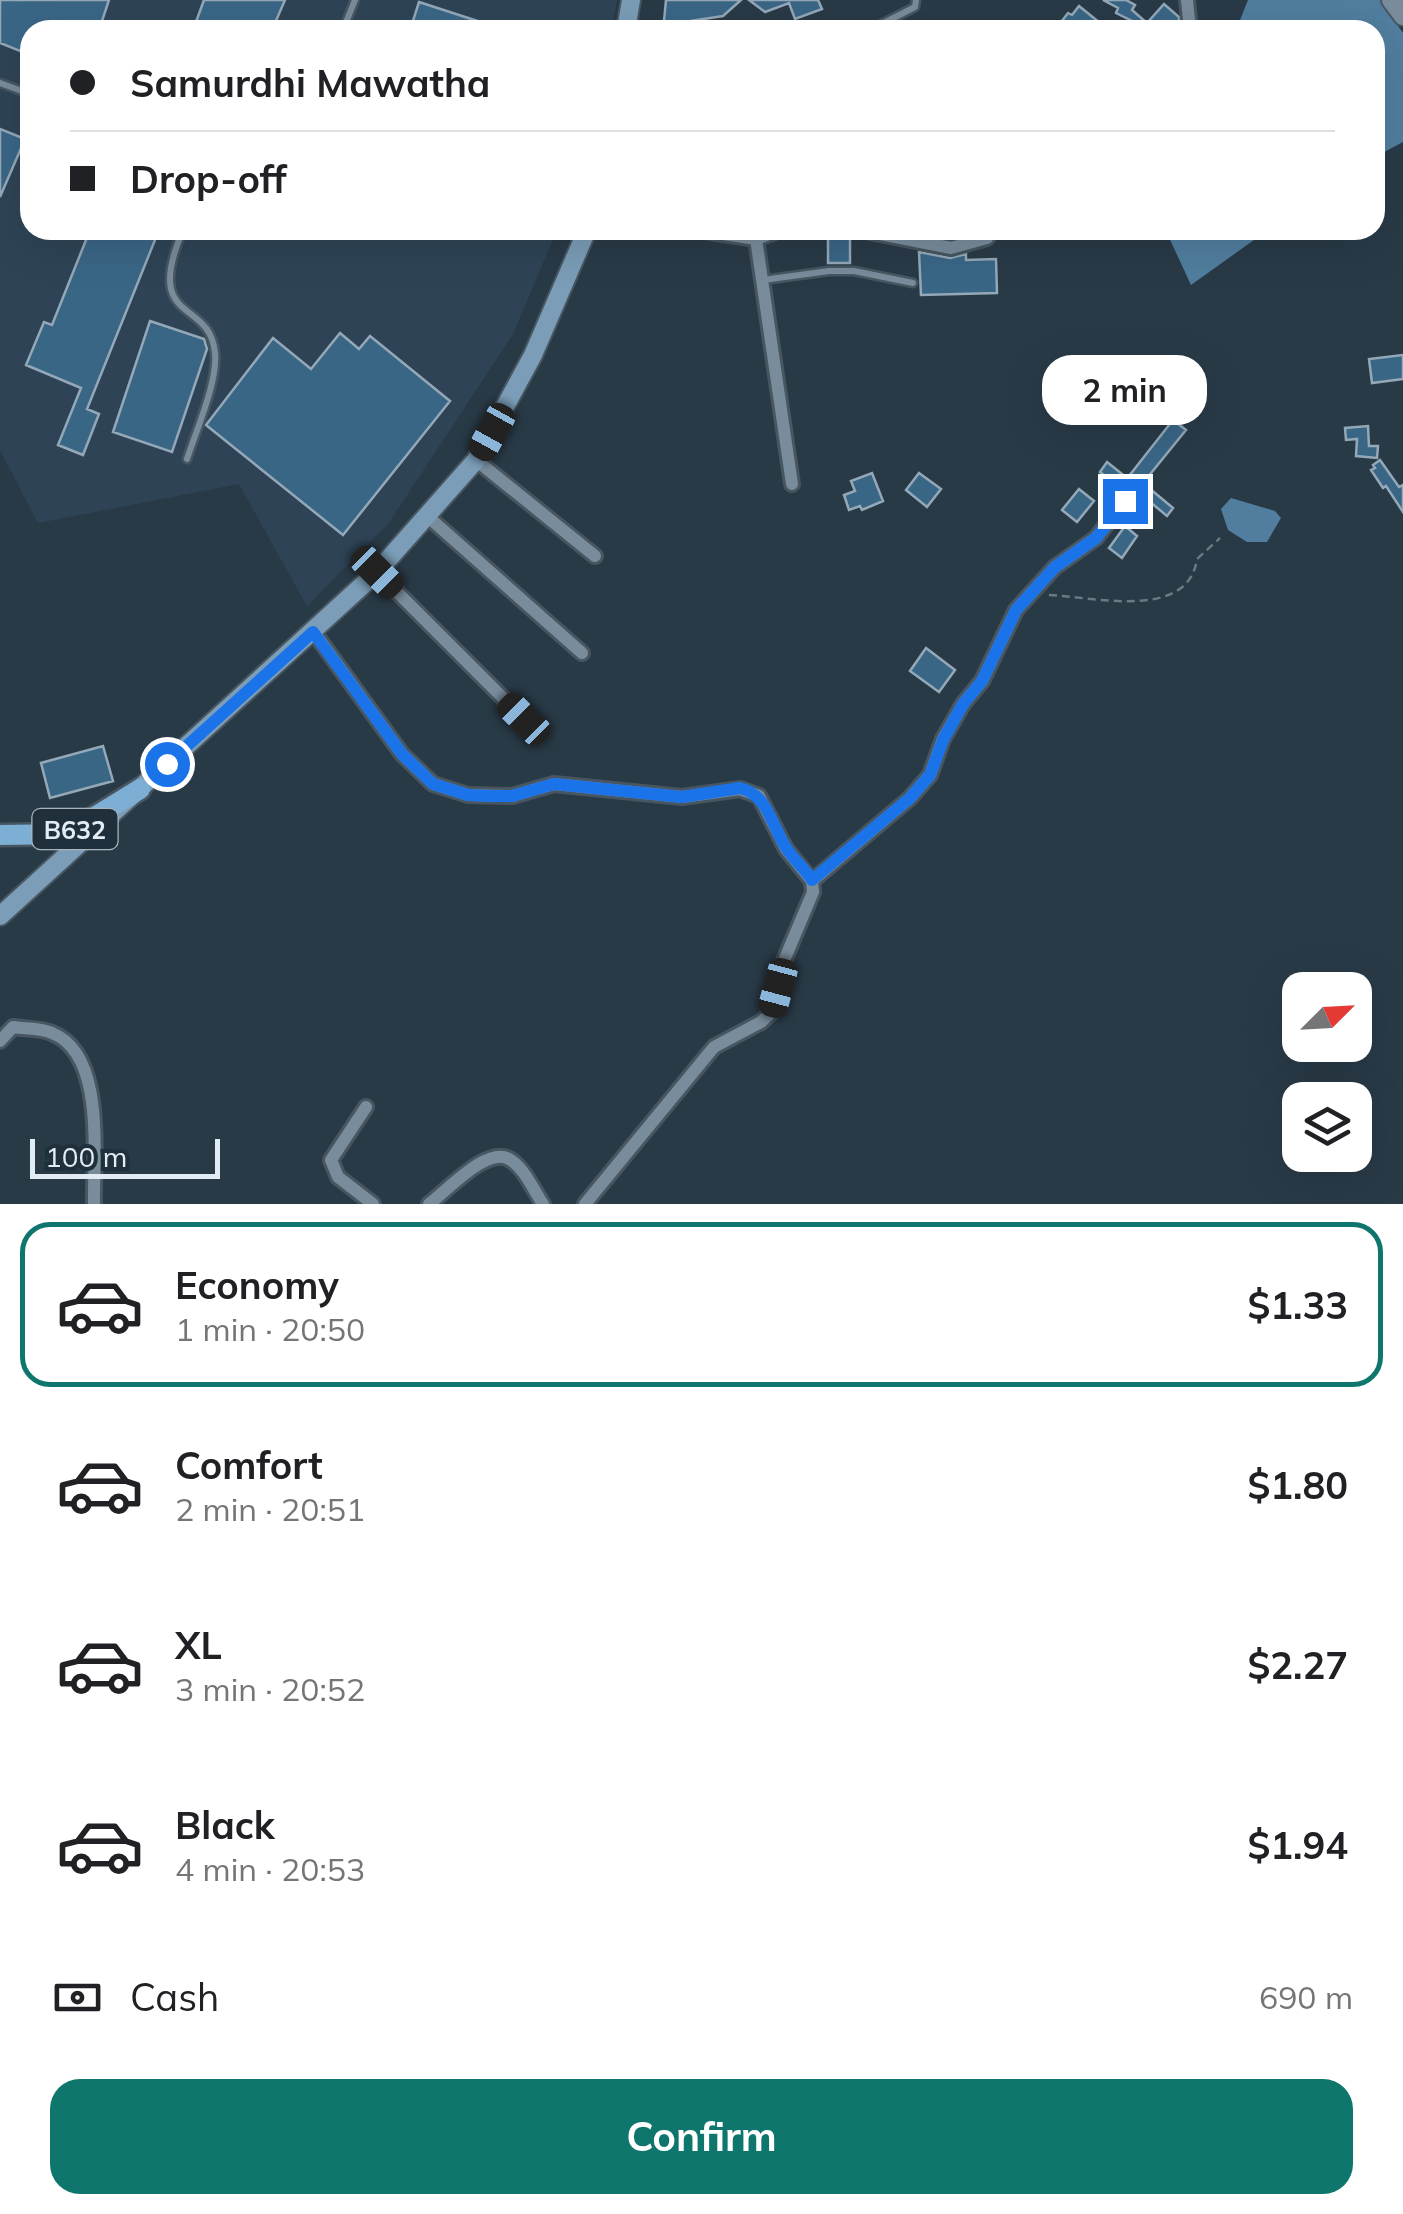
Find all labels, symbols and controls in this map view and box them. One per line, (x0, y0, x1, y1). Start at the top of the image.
text: Samurdhi Mawatha (130, 59, 490, 107)
text: Drop-off (130, 155, 287, 203)
callout: 2 min (1042, 356, 1208, 426)
text: 2 min (1082, 370, 1167, 410)
car (464, 398, 520, 466)
route end (1103, 479, 1148, 524)
car (345, 540, 409, 604)
car (492, 687, 556, 751)
route start (145, 742, 190, 787)
road number: B632 (32, 809, 118, 849)
car (756, 955, 800, 1021)
north arrow (1282, 972, 1372, 1062)
map controls (1282, 972, 1372, 1172)
button: layers (1282, 1082, 1372, 1172)
scale bar (30, 1134, 220, 1178)
text: 100 m (45, 1139, 127, 1174)
icon: car (55, 1260, 145, 1350)
text: Economy (175, 1261, 339, 1309)
text: $1.33 (1247, 1281, 1348, 1329)
text: 1 min · 20:50 (175, 1309, 365, 1349)
icon: car (55, 1440, 145, 1530)
text: Comfort (175, 1441, 323, 1489)
text: $1.80 (1247, 1461, 1348, 1509)
text: 2 min · 20:51 (175, 1489, 365, 1529)
icon: car (55, 1620, 145, 1710)
text: XL (175, 1621, 222, 1669)
text: $2.27 (1247, 1641, 1348, 1689)
text: 3 min · 20:52 (175, 1669, 365, 1709)
icon: car (55, 1800, 145, 1890)
text: Black (175, 1801, 275, 1849)
text: $1.94 (1247, 1821, 1348, 1869)
text: 4 min · 20:53 (175, 1849, 365, 1889)
icon: cash (50, 1970, 105, 2025)
text: Cash (130, 1973, 219, 2021)
text: 690 m (1259, 1977, 1353, 2017)
button: Confirm (50, 2079, 1353, 2194)

